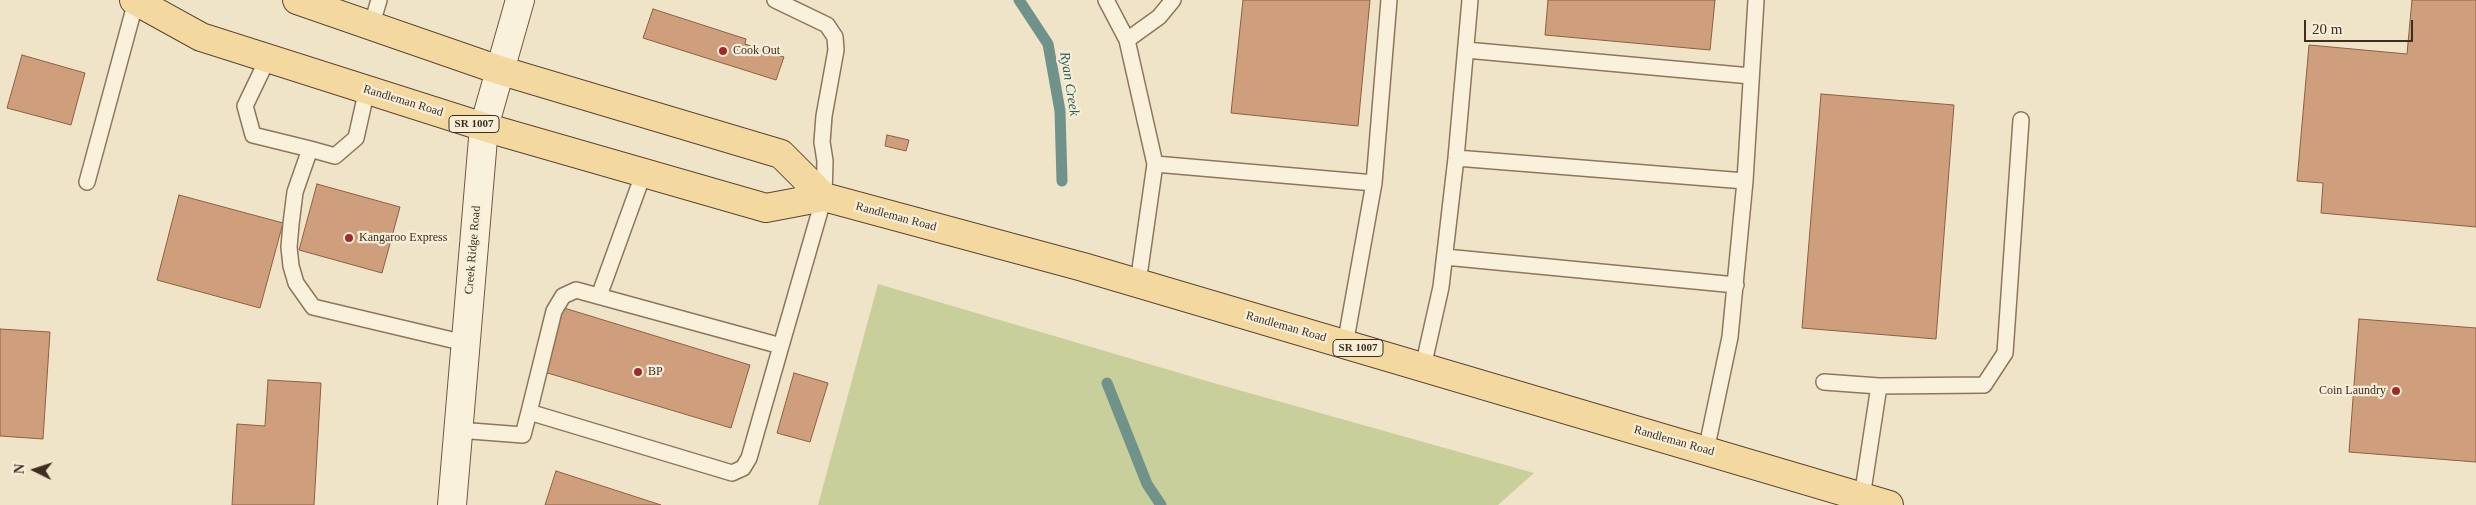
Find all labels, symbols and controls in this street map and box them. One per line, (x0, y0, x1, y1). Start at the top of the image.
scale bar (2306, 10, 2415, 42)
text: 20 m (2312, 21, 2342, 37)
place label: Cook Out (733, 44, 780, 58)
marker: Cook Out (717, 45, 729, 57)
water label: Ryan Creek (1056, 51, 1082, 117)
street label: Randleman Road (361, 82, 445, 120)
road number: SR 1007 (449, 116, 499, 132)
street label: Randleman Road (854, 199, 938, 235)
street label: Creek Ridge Road (462, 205, 484, 295)
place label: Kangaroo Express (359, 231, 447, 245)
marker: Kangaroo Express (343, 232, 355, 244)
street label: Randleman Road (1244, 309, 1328, 345)
road number: SR 1007 (1333, 339, 1383, 356)
place label: BP (648, 365, 663, 379)
marker: BP (632, 366, 644, 378)
place label: Coin Laundry (2319, 384, 2386, 398)
marker: Coin Laundry (2390, 385, 2402, 397)
street label: Randleman Road (1632, 423, 1716, 459)
north arrow (10, 445, 60, 495)
text: N (12, 463, 27, 474)

